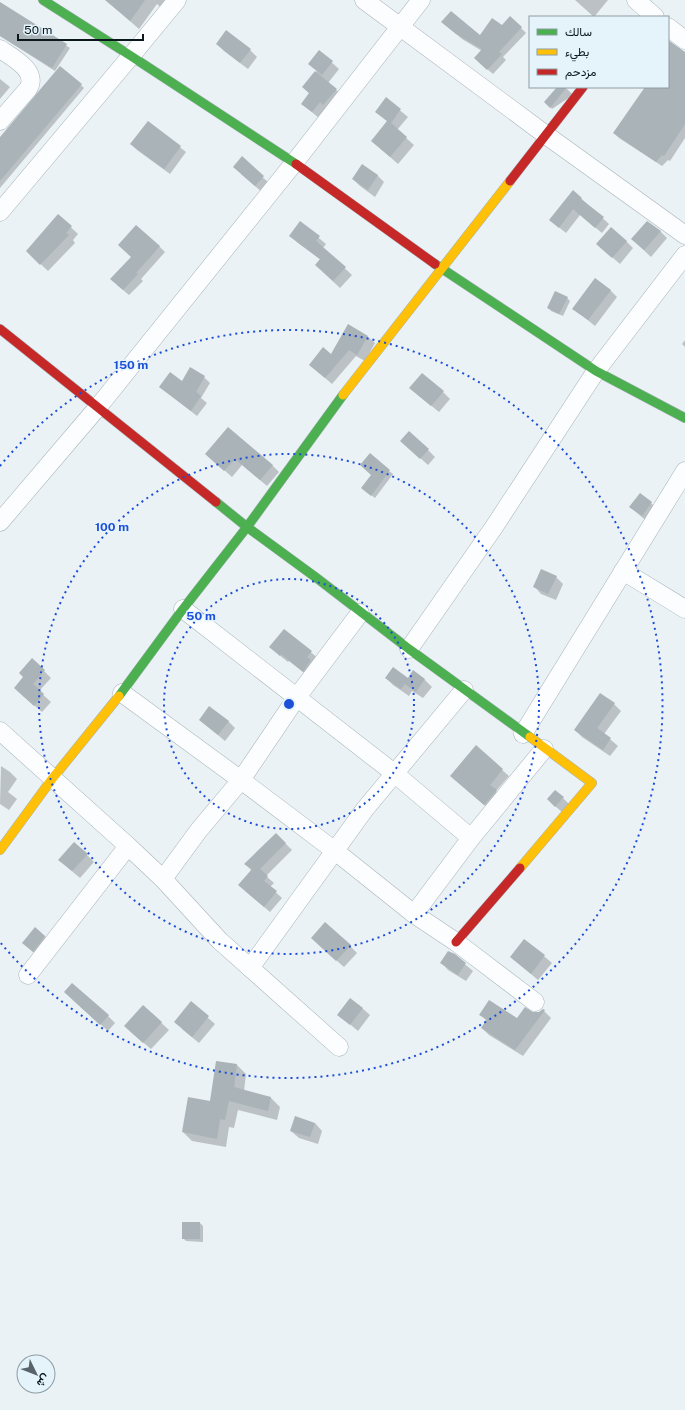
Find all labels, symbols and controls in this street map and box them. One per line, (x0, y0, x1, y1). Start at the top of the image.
scale bar (18, 16, 143, 42)
legend (529, 16, 669, 88)
text: 50 m (24, 23, 52, 37)
text: سالك (565, 25, 592, 39)
text: بطيء (565, 45, 589, 62)
text: مزدحم (565, 65, 596, 80)
text: 150 m (114, 358, 148, 372)
text: 100 m (95, 520, 129, 534)
text: 50 m (186, 609, 216, 623)
centre of rings (282, 697, 296, 711)
north arrow (16, 1354, 56, 1394)
text: ش (34, 1371, 52, 1390)

